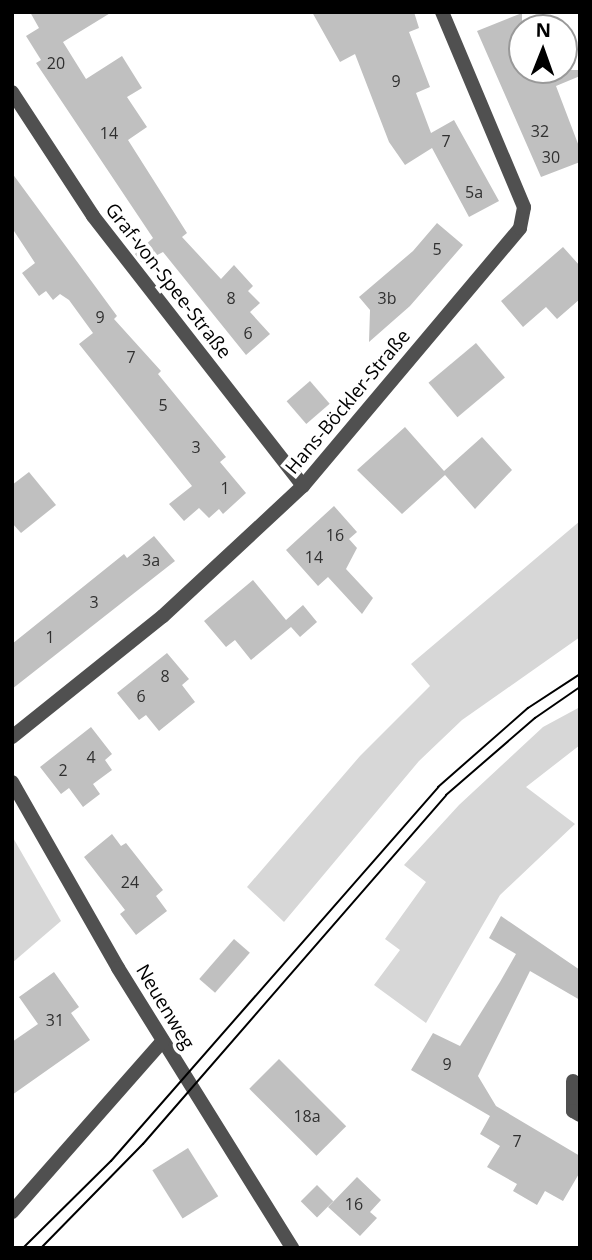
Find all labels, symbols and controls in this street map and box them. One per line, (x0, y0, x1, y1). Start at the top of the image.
north arrow (508, 14, 578, 84)
text: N (535, 17, 551, 43)
house number: 20 (47, 53, 65, 73)
house number: 9 (391, 71, 401, 91)
house number: 32 (531, 121, 549, 141)
house number: 14 (100, 123, 118, 143)
house number: 7 (441, 131, 451, 151)
house number: 30 (542, 147, 560, 167)
house number: 5a (465, 182, 483, 202)
street label: Graf-von-Spee-Straße (100, 199, 236, 363)
house number: 5 (432, 239, 442, 259)
house number: 8 (226, 288, 236, 308)
house number: 3b (378, 288, 396, 308)
house number: 9 (95, 307, 105, 327)
house number: 6 (243, 323, 253, 343)
street label: Hans-Böckler-Straße (281, 325, 415, 479)
house number: 7 (126, 347, 136, 367)
house number: 5 (158, 395, 168, 415)
house number: 3 (191, 437, 201, 457)
house number: 1 (220, 478, 230, 498)
house number: 16 (326, 525, 344, 545)
house number: 14 (305, 547, 323, 567)
house number: 3a (142, 550, 160, 570)
house number: 3 (89, 592, 99, 612)
house number: 1 (45, 627, 55, 647)
house number: 8 (160, 666, 170, 686)
house number: 6 (136, 686, 146, 706)
house number: 4 (86, 747, 96, 767)
house number: 2 (58, 760, 68, 780)
house number: 24 (121, 872, 139, 892)
street label: Neuenweg (131, 961, 199, 1053)
house number: 31 (46, 1010, 64, 1030)
house number: 9 (442, 1054, 452, 1074)
house number: 18a (293, 1106, 321, 1126)
house number: 7 (512, 1131, 522, 1151)
house number: 16 (345, 1194, 363, 1214)

